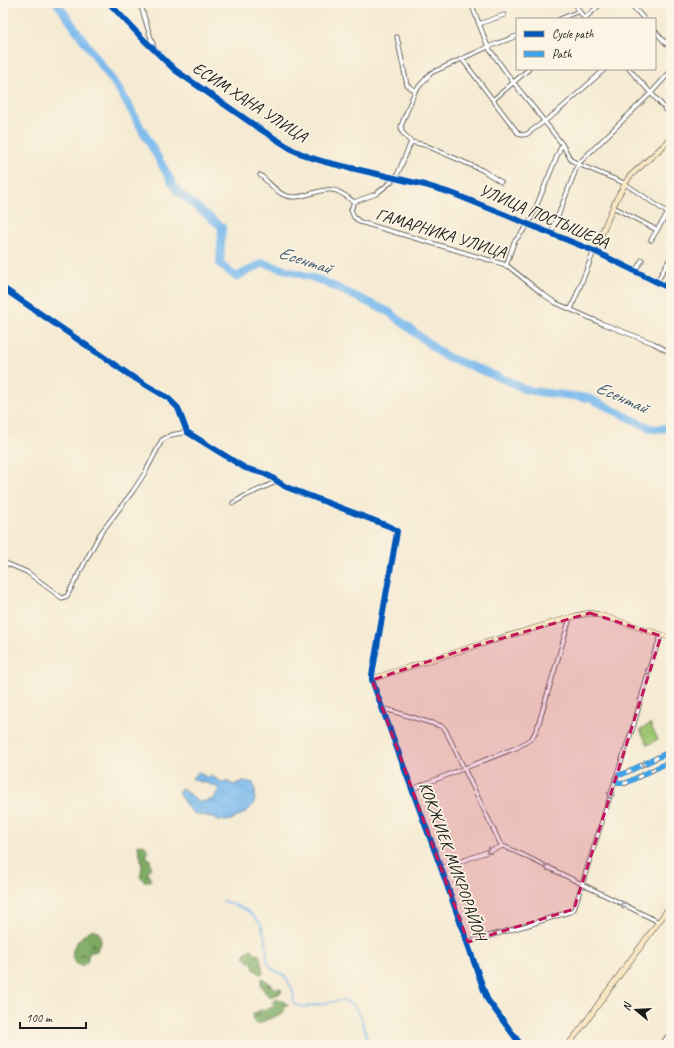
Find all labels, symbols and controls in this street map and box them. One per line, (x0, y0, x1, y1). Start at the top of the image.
legend (516, 18, 656, 70)
text: Cycle path (552, 26, 594, 42)
text: Path (552, 46, 572, 62)
street label: ЕСИМ ХАНА УЛИЦА (189, 57, 313, 148)
street label: УЛИЦА ПОСТЫШЕВА (476, 179, 612, 253)
street label: ГАМАРНИКА УЛИЦА (373, 203, 510, 263)
water label: Есентай (276, 241, 337, 280)
water label: Есентай (593, 376, 654, 419)
one-way arrow (644, 669, 653, 676)
one-way arrow (641, 759, 648, 767)
street label: КОКЖИЕК МИКРОРАЙОН (415, 779, 493, 946)
one-way arrow (606, 793, 615, 800)
one-way arrow (486, 847, 493, 855)
one-way arrow (544, 864, 551, 871)
one-way arrow (620, 902, 628, 910)
north arrow (616, 990, 656, 1030)
text: N (619, 999, 635, 1012)
scale bar (20, 1004, 86, 1030)
text: 100 m (26, 1010, 53, 1026)

